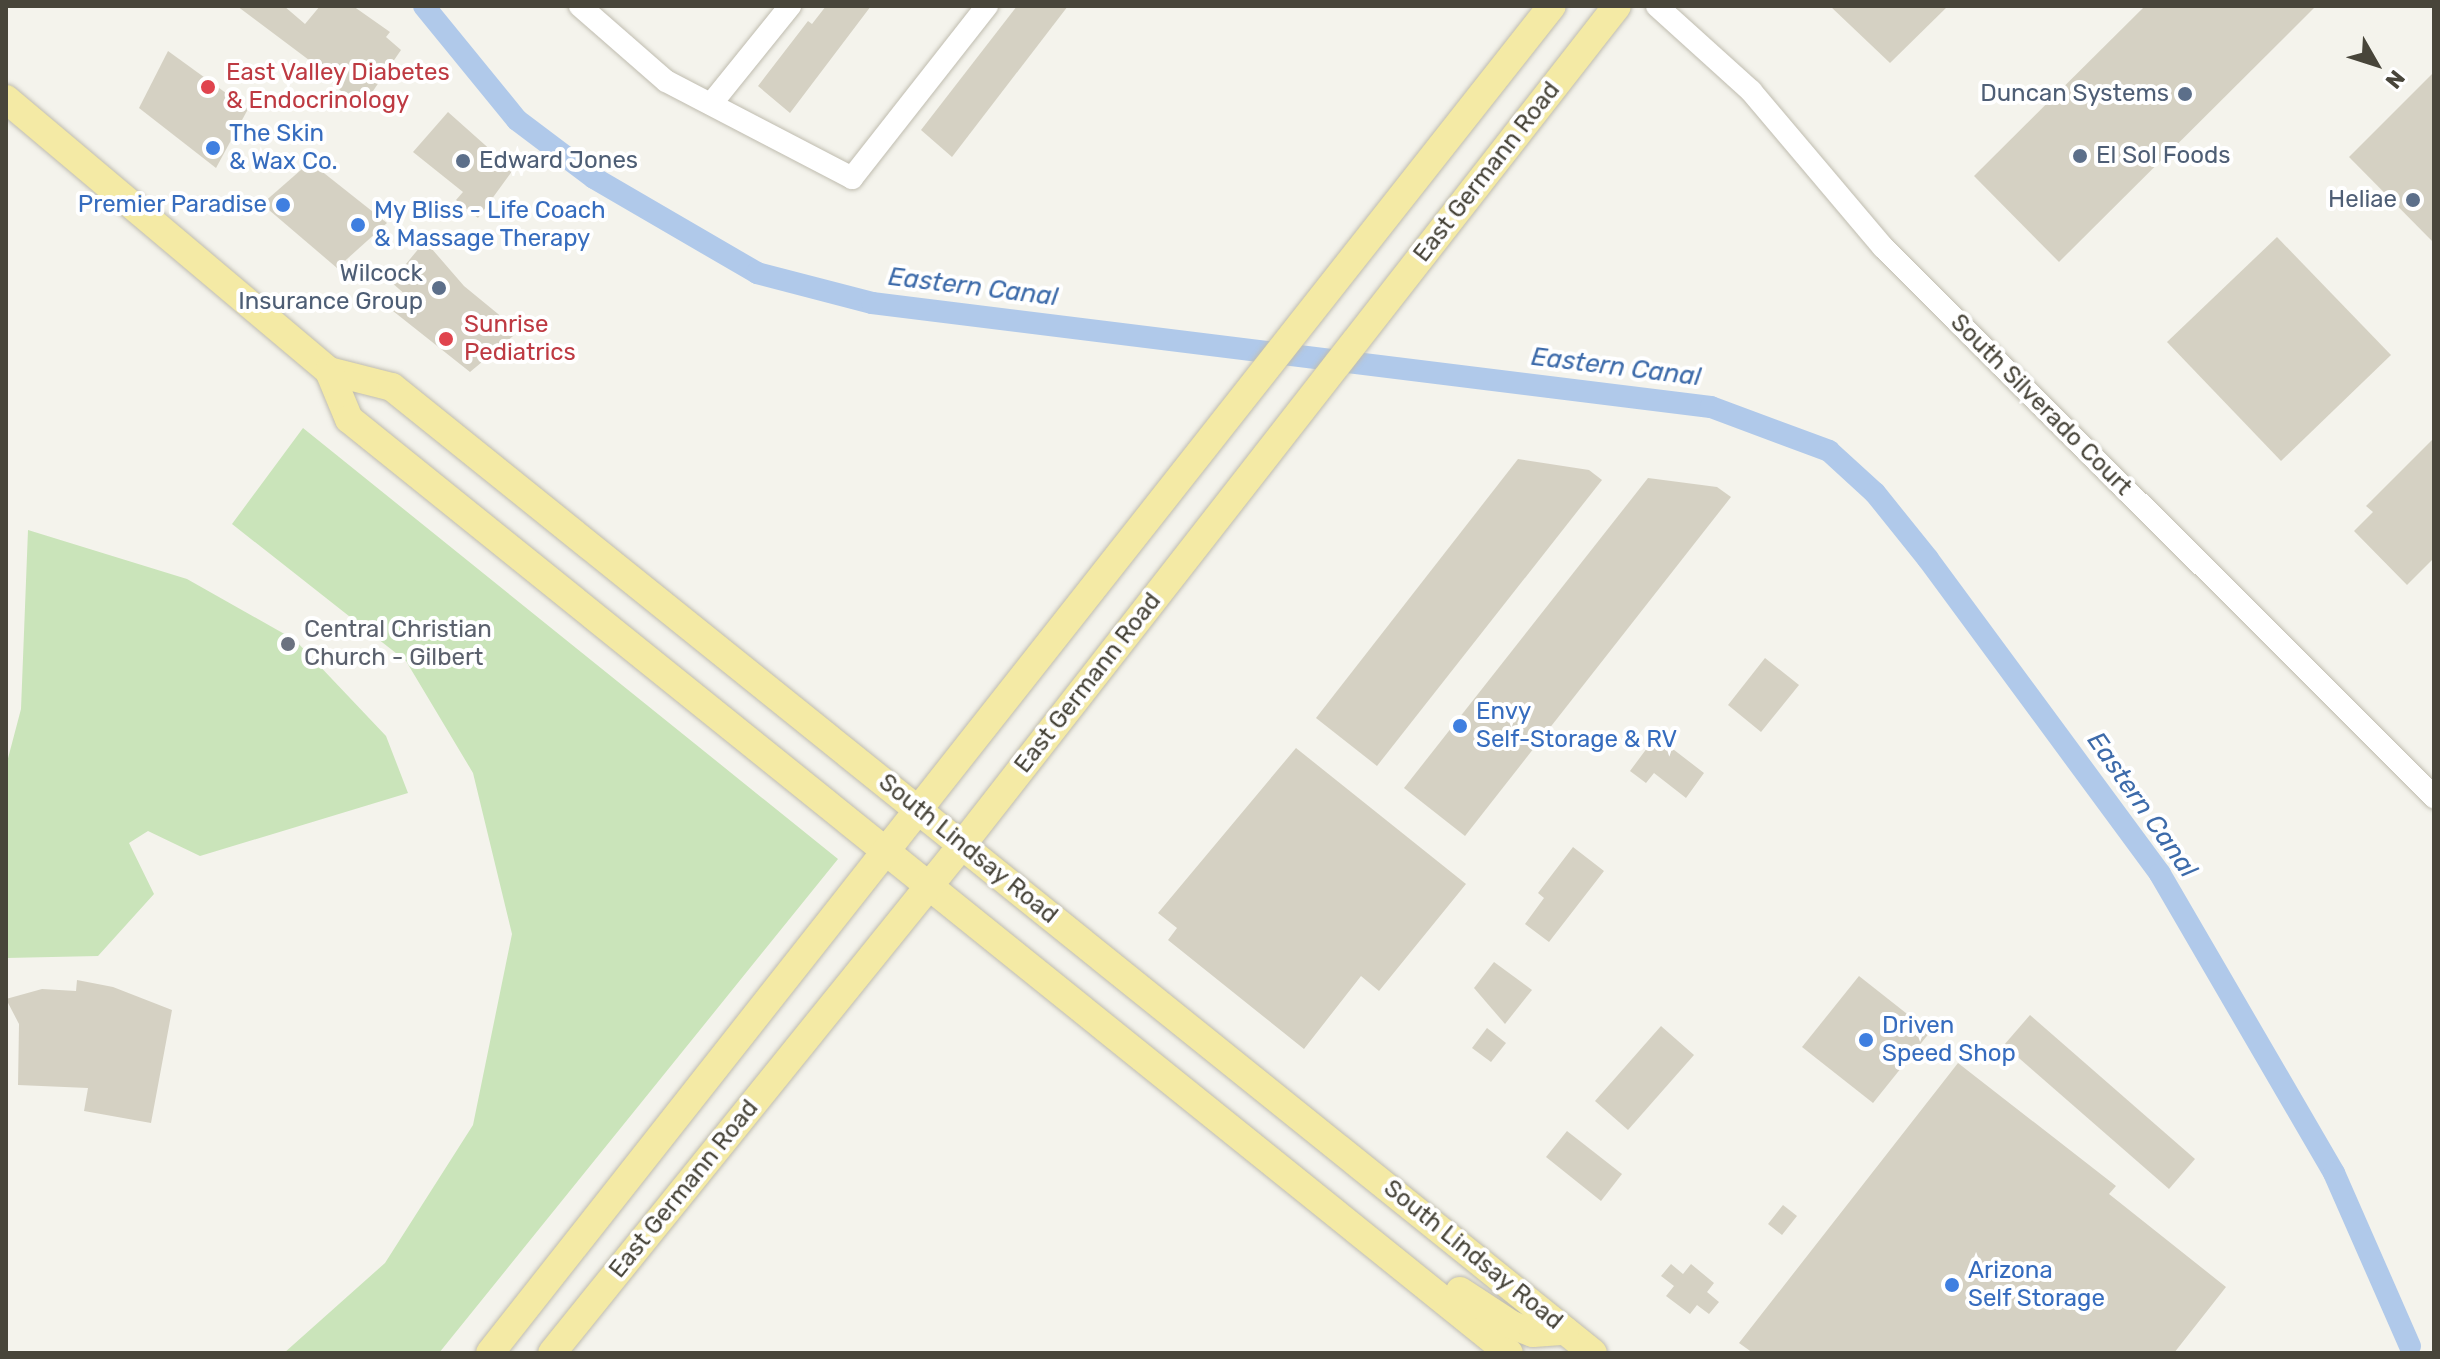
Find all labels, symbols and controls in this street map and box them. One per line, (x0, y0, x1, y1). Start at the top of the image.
north arrow (2336, 24, 2416, 104)
place label: East Valley Diabetes & Endocrinology (226, 59, 451, 115)
text: N (2380, 65, 2411, 94)
marker: East Valley Diabetes & Endocrinology (197, 76, 219, 98)
street label: East Germann Road (1408, 76, 1566, 268)
place label: Duncan Systems (1980, 80, 2169, 108)
marker: Duncan Systems (2176, 85, 2194, 103)
place label: The Skin & Wax Co. (229, 120, 338, 176)
marker: The Skin & Wax Co. (204, 139, 222, 157)
place label: El Sol Foods (2096, 142, 2230, 170)
place label: Edward Jones (479, 147, 638, 175)
marker: El Sol Foods (2071, 147, 2089, 165)
marker: Edward Jones (454, 152, 472, 170)
place label: Heliae (2328, 186, 2397, 214)
place label: Premier Paradise (77, 191, 267, 219)
marker: Heliae (2404, 191, 2422, 209)
marker: Premier Paradise (274, 196, 292, 214)
place label: My Bliss - Life Coach & Massage Therapy (374, 197, 606, 253)
marker: My Bliss - Life Coach & Massage Therapy (349, 216, 367, 234)
place label: Wilcock Insurance Group (238, 260, 423, 316)
water label: Eastern Canal (886, 261, 1060, 313)
marker: Wilcock Insurance Group (430, 279, 448, 297)
street label: South Silverado Court (1944, 308, 2138, 502)
place label: Sunrise Pediatrics (464, 311, 576, 367)
marker: Sunrise Pediatrics (435, 328, 457, 350)
water label: Eastern Canal (1529, 341, 1703, 393)
street label: East Germann Road (1009, 587, 1167, 779)
place label: Central Christian Church - Gilbert (304, 616, 492, 672)
marker: Central Christian Church - Gilbert (279, 635, 297, 653)
place label: Envy Self-Storage & RV (1476, 698, 1677, 754)
marker: Envy Self-Storage & RV (1451, 717, 1469, 735)
water label: Eastern Canal (2080, 726, 2204, 884)
street label: South Lindsay Road (873, 768, 1063, 930)
place label: Driven Speed Shop (1882, 1012, 2016, 1068)
marker: Driven Speed Shop (1857, 1031, 1875, 1049)
street label: East Germann Road (603, 1094, 765, 1284)
street label: South Lindsay Road (1378, 1174, 1568, 1336)
place label: Arizona Self Storage (1968, 1257, 2105, 1313)
marker: Arizona Self Storage (1943, 1276, 1961, 1294)

